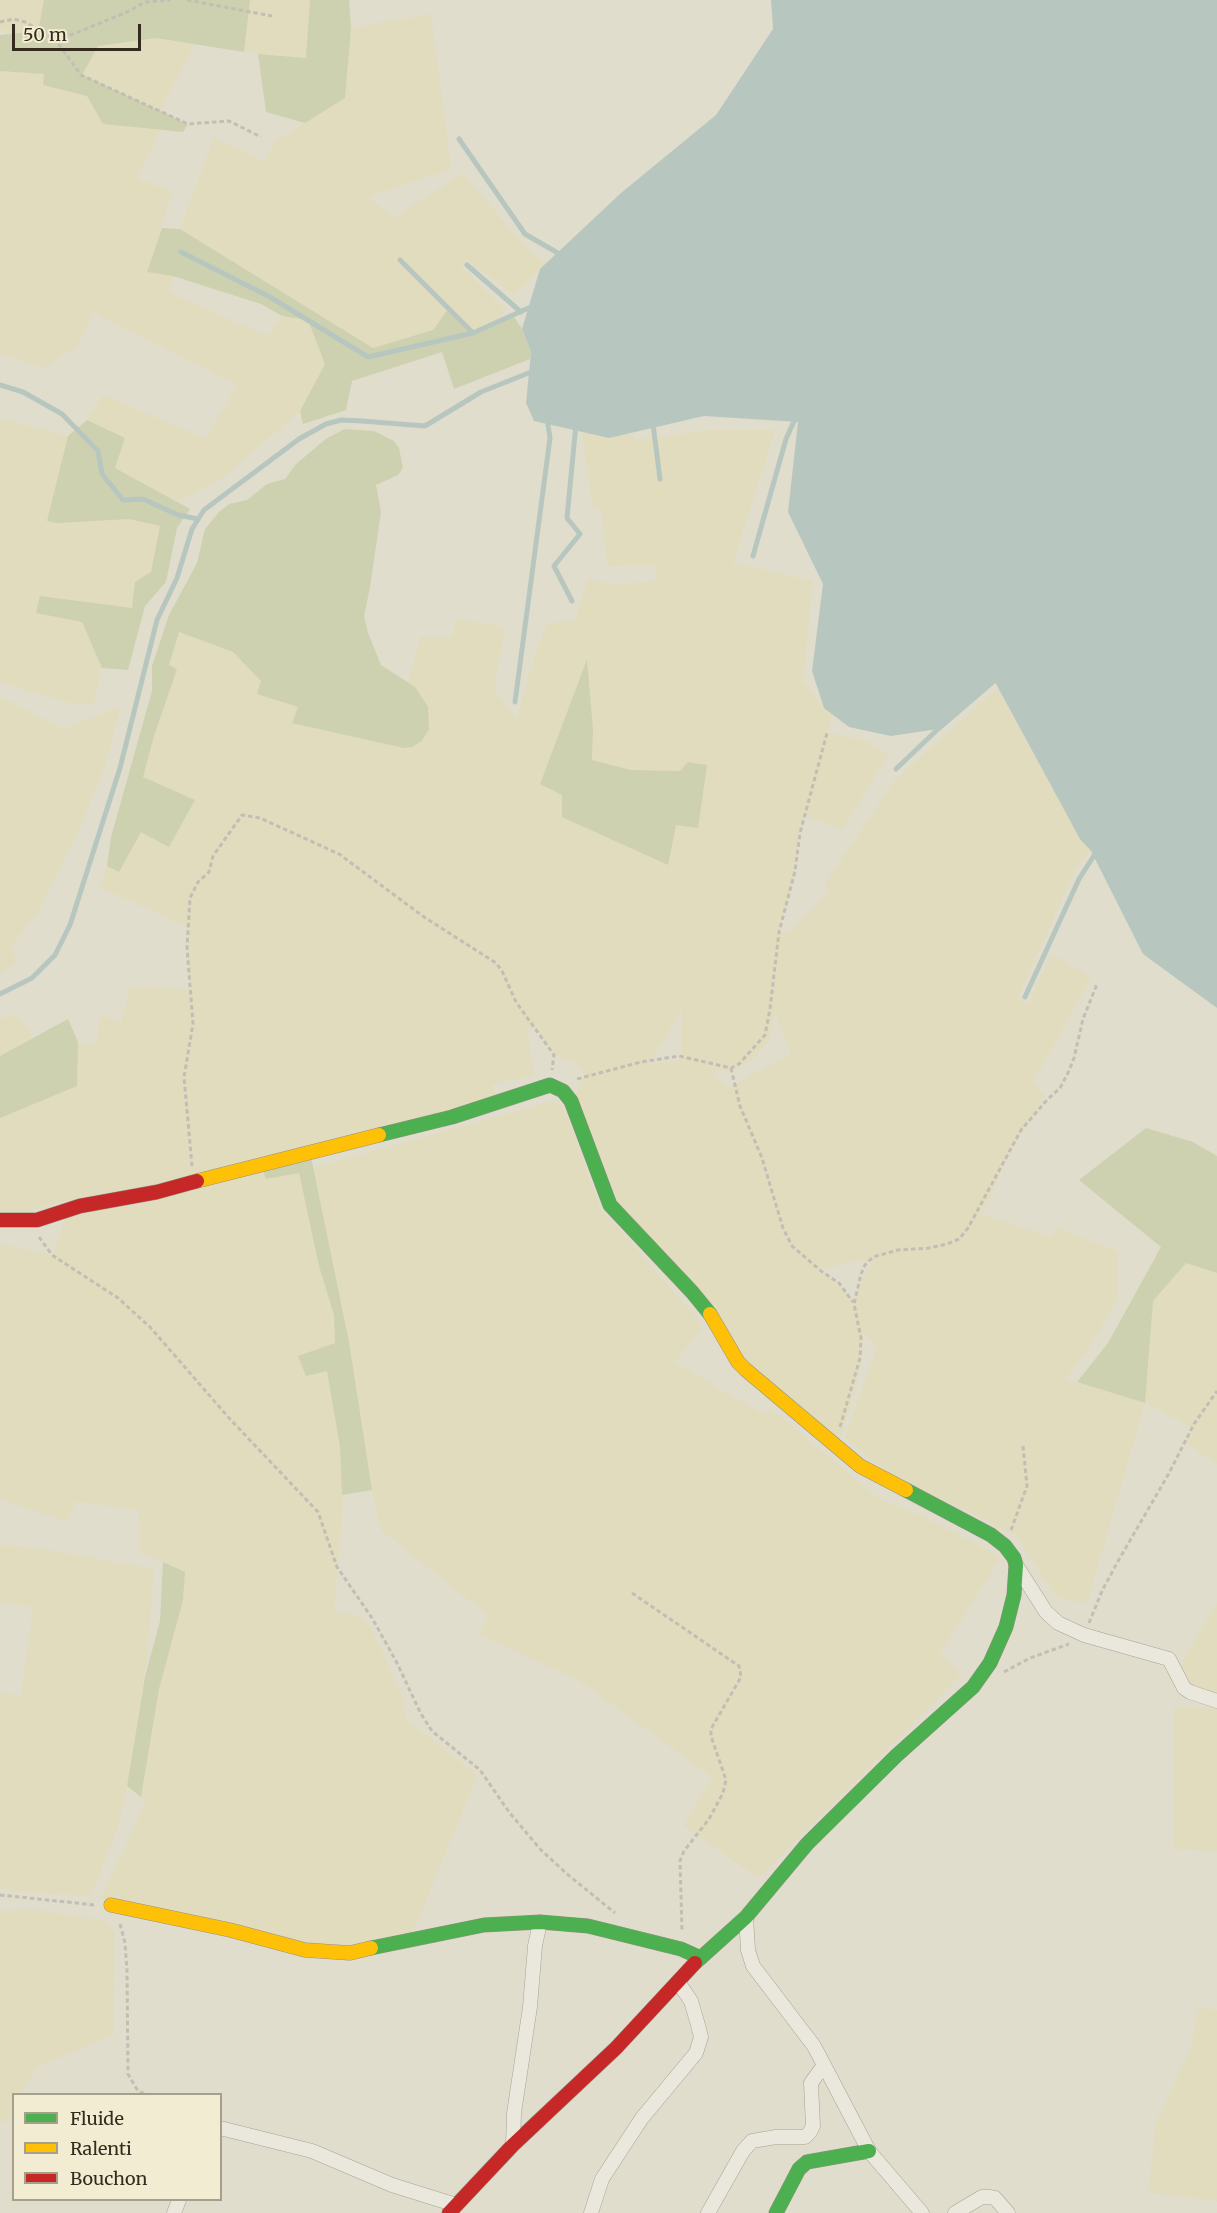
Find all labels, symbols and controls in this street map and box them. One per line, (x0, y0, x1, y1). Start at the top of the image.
scale bar (15, 12, 144, 50)
text: 50 m (23, 23, 67, 46)
legend (12, 2093, 222, 2201)
text: Fluide (70, 2107, 124, 2130)
text: Ralenti (70, 2137, 132, 2160)
text: Bouchon (70, 2167, 147, 2190)

